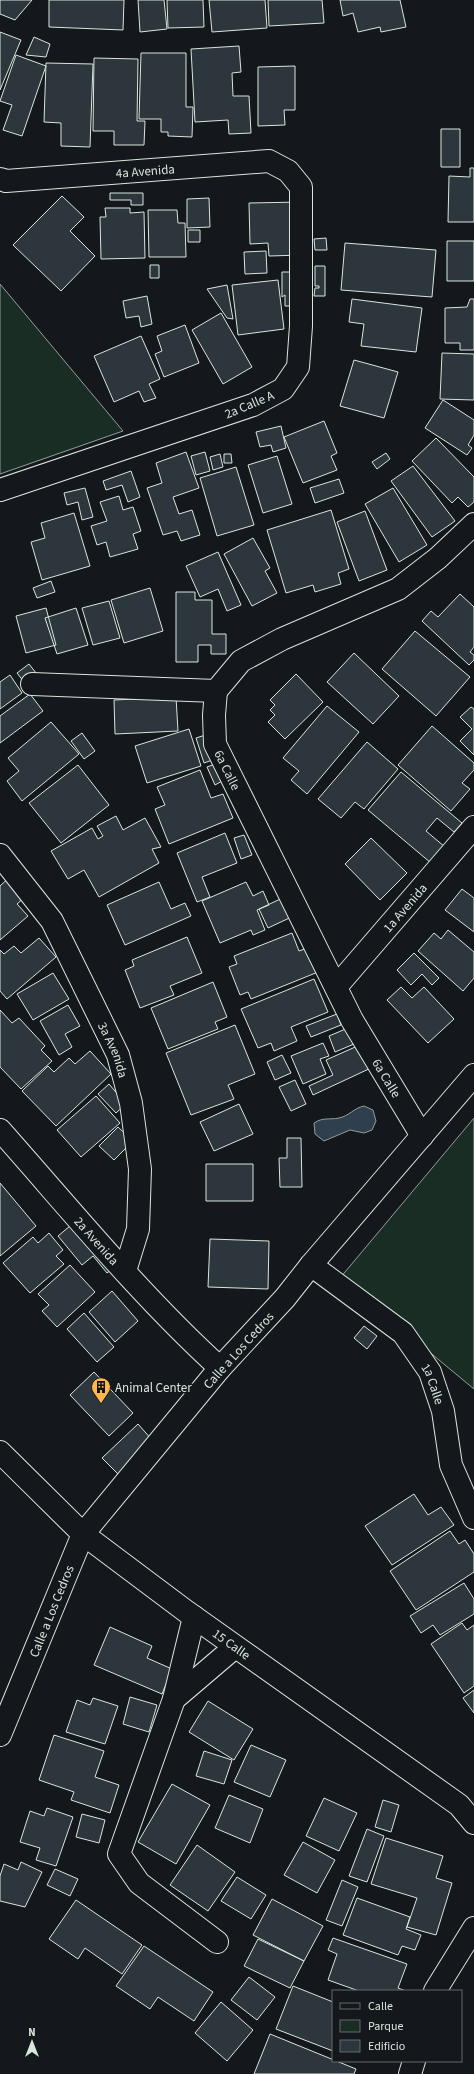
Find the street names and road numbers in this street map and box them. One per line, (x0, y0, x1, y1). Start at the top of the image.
street label: 4a Avenida (115, 160, 176, 183)
street label: 2a Calle A (222, 386, 278, 423)
street label: 6a Calle (209, 747, 245, 793)
street label: 1a Avenida (379, 880, 431, 936)
street label: 3a Avenida (93, 1019, 132, 1080)
street label: 6a Calle (367, 1056, 405, 1101)
street label: 2a Avenida (70, 1213, 122, 1269)
street label: Calle a Los Cedros (199, 1308, 279, 1393)
street label: 1a Calle (417, 1360, 448, 1407)
street label: Calle a Los Cedros (25, 1562, 79, 1660)
street label: 15 Calle (209, 1625, 254, 1664)

